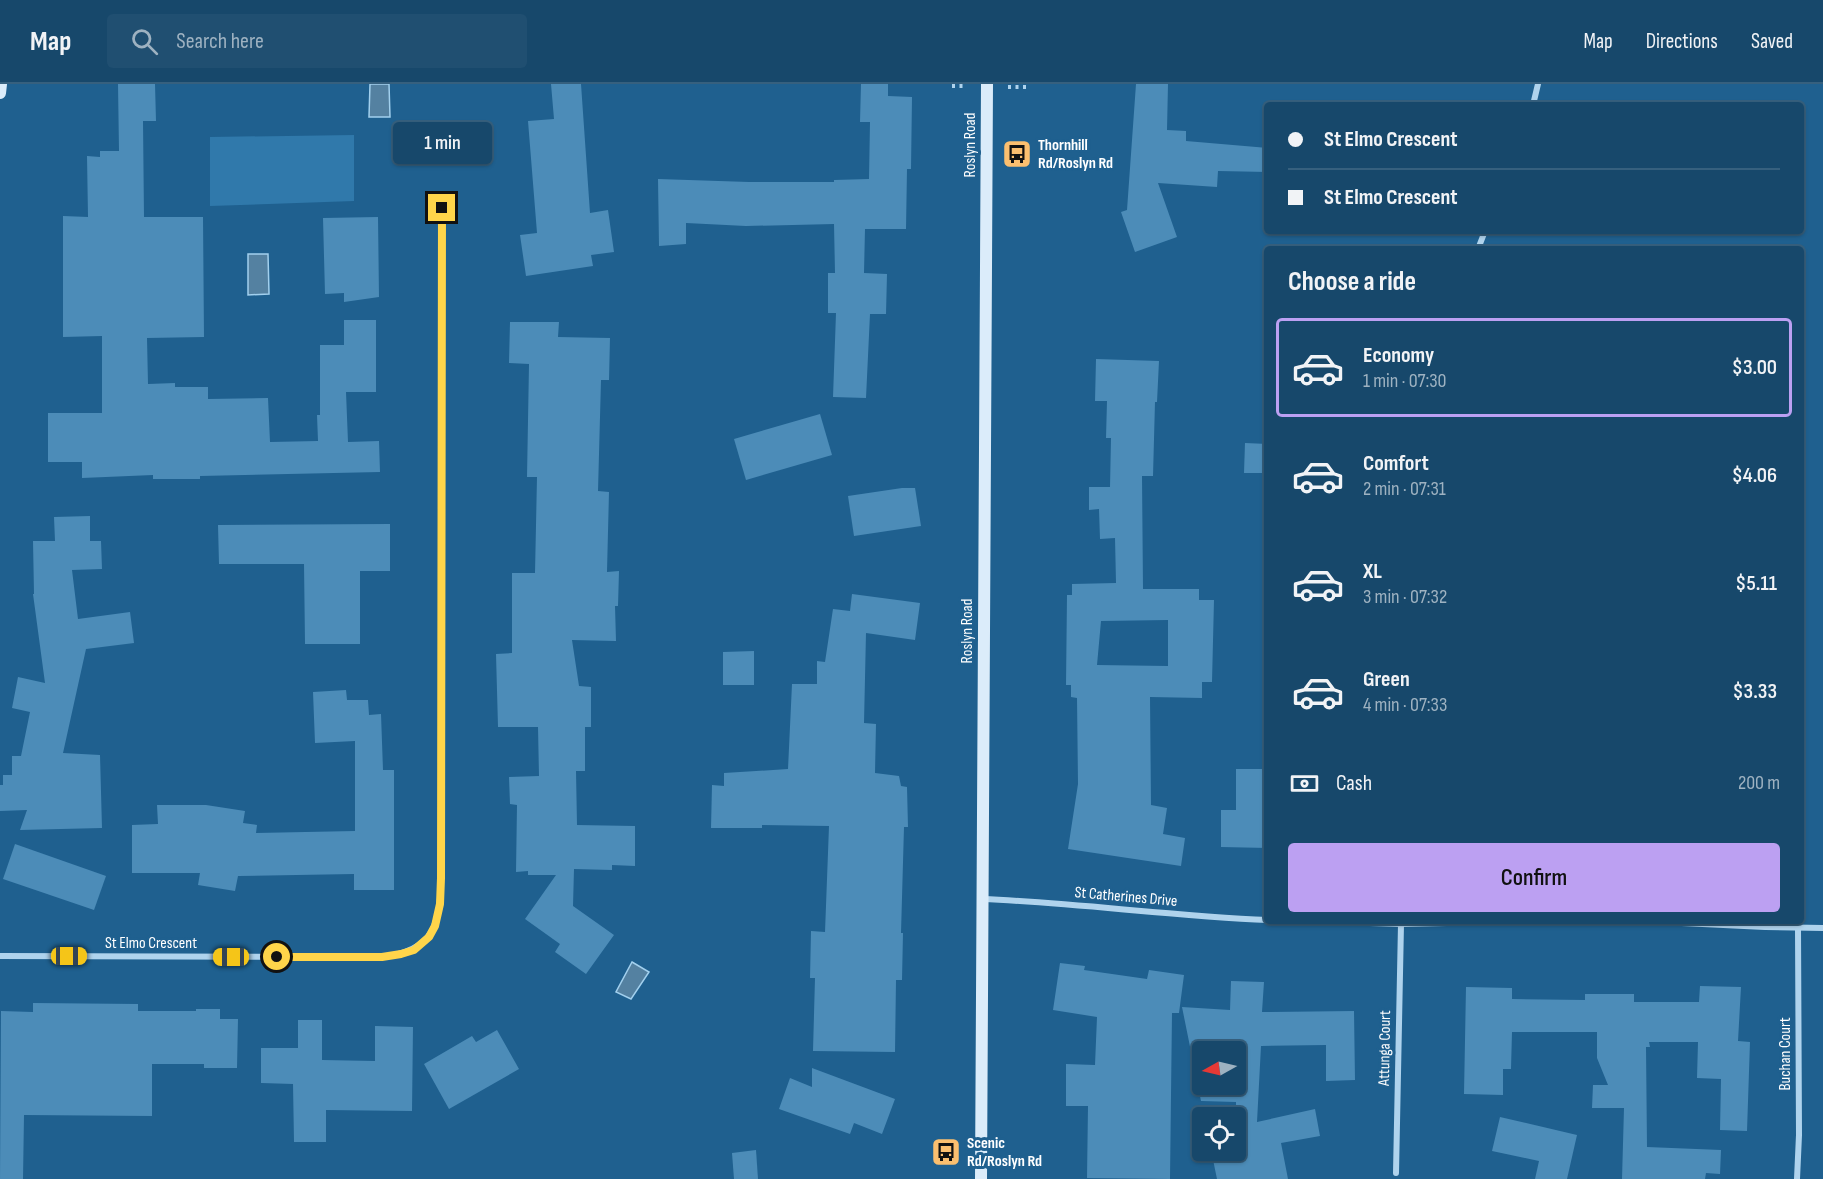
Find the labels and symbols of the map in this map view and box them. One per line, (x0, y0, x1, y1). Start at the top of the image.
street label: Roslyn Road (961, 113, 980, 177)
callout: 1 min (392, 121, 492, 163)
place label: Thornhill Rd/Roslyn Rd (1038, 136, 1113, 173)
bus stop icon: Thornhill Rd/Roslyn Rd (1001, 138, 1033, 170)
route end (428, 194, 455, 221)
street label: Roslyn Road (958, 599, 977, 663)
street label: St Catherines Drive (1074, 883, 1178, 911)
street label: St Elmo Crescent (105, 934, 197, 953)
route start (263, 943, 290, 970)
car (51, 947, 87, 965)
car (213, 948, 249, 966)
street label: Attunga Court (1375, 1010, 1395, 1087)
street label: Buchan Court (1776, 1017, 1795, 1091)
north arrow (1192, 1041, 1246, 1095)
place label: Scenic Rd/Roslyn Rd (967, 1134, 1042, 1171)
bus stop icon: Scenic Rd/Roslyn Rd (930, 1136, 962, 1168)

